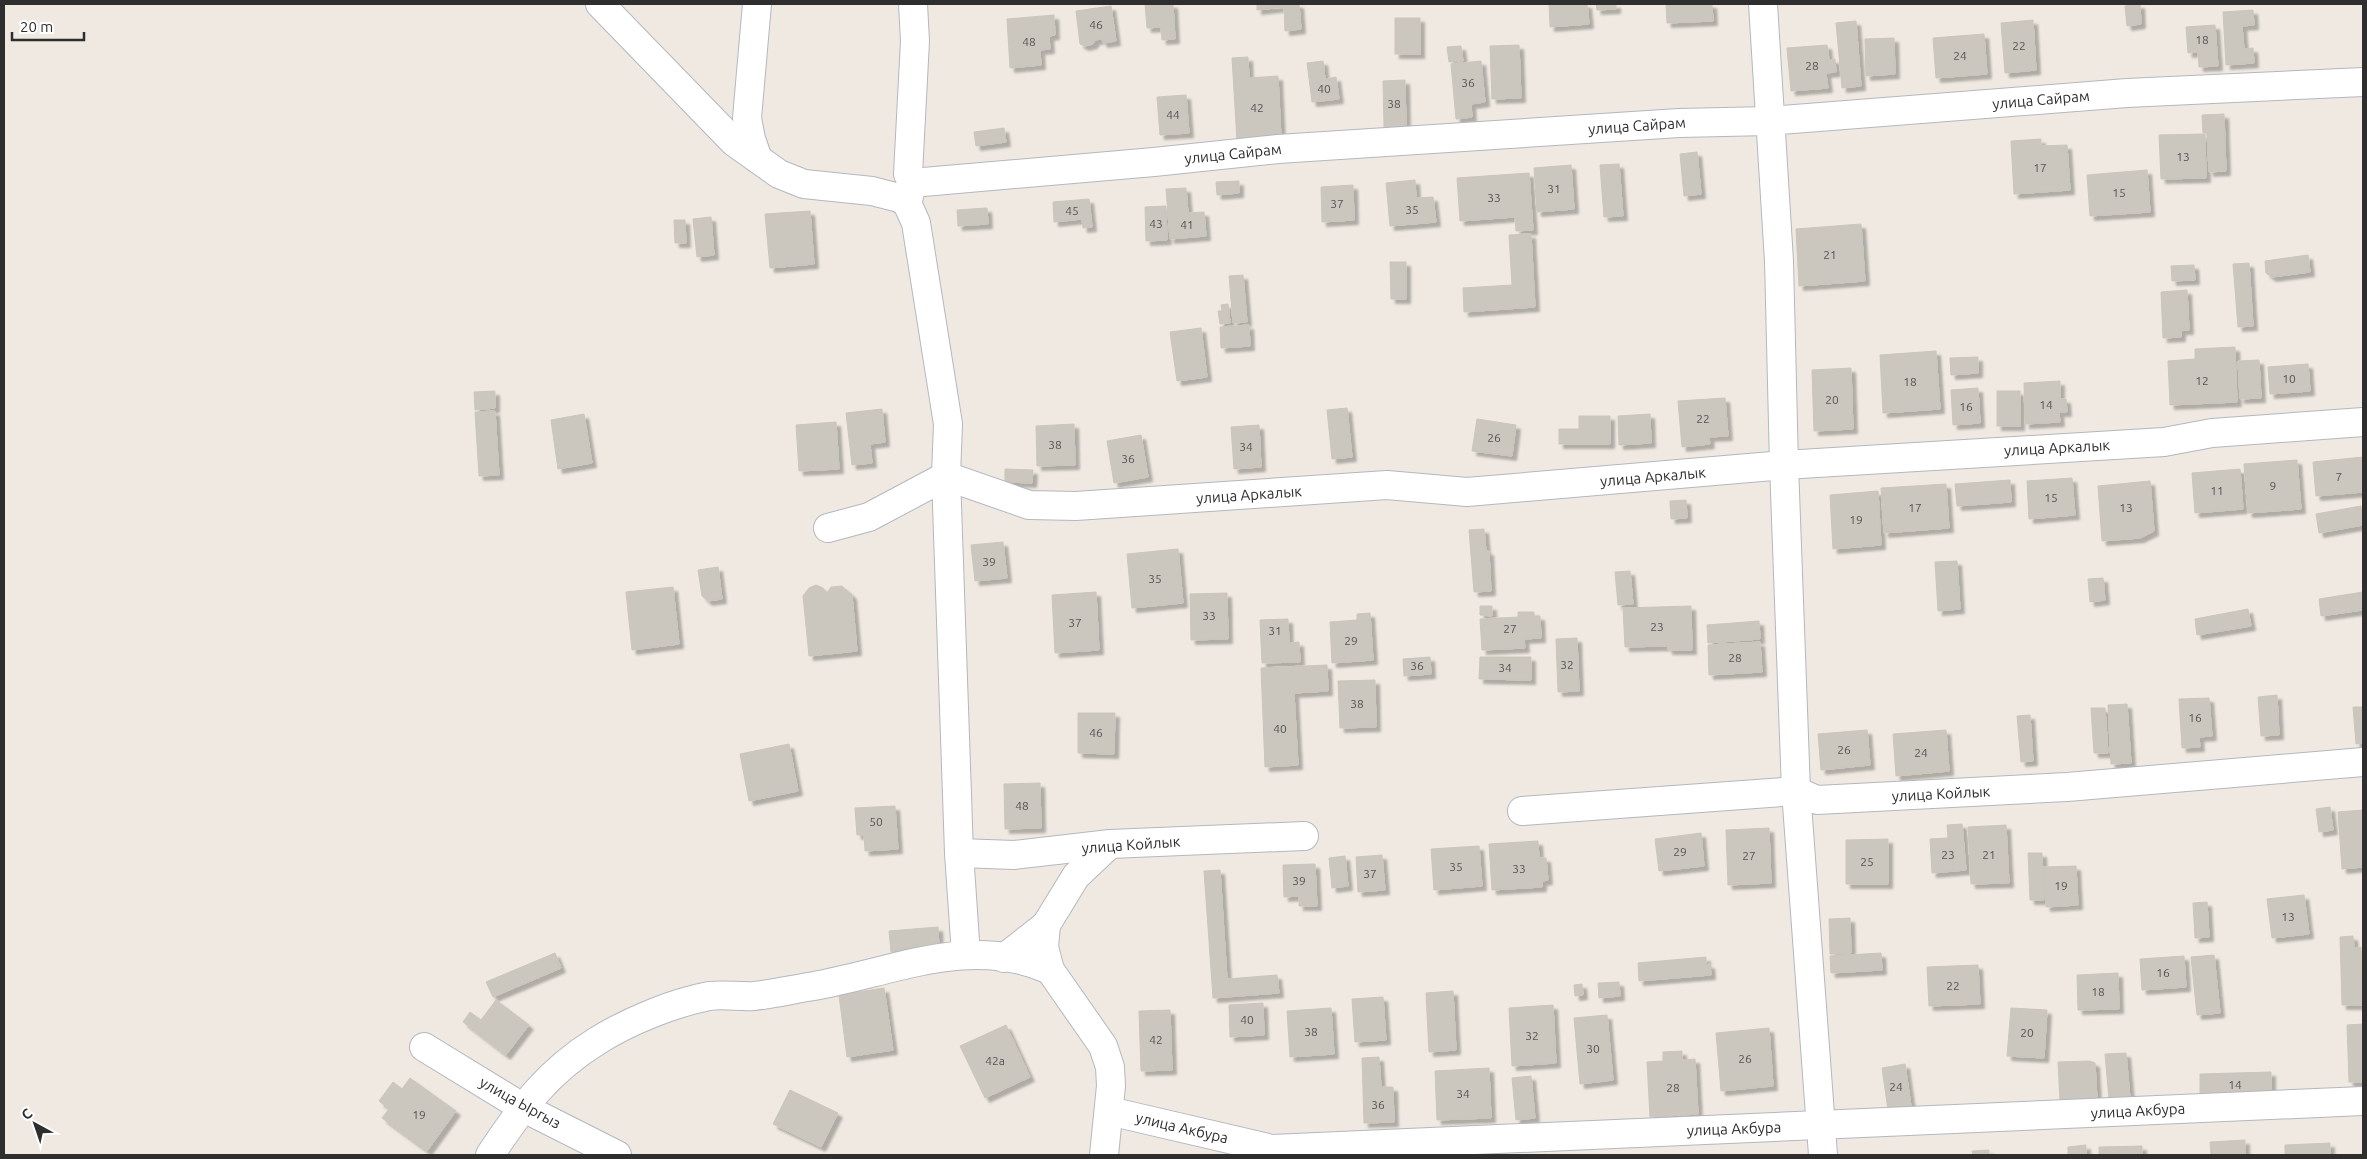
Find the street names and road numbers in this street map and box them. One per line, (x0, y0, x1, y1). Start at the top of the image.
street label: улица Сайрам (1992, 87, 2090, 112)
street label: улица Сайрам (1588, 114, 1686, 137)
street label: улица Сайрам (1183, 140, 1282, 167)
street label: улица Аркалык (2004, 436, 2111, 459)
street label: улица Аркалык (1599, 463, 1707, 490)
street label: улица Аркалык (1195, 482, 1303, 507)
street label: улица Койлык (1891, 782, 1991, 805)
street label: улица Койлык (1081, 833, 1181, 856)
street label: улица Ыргыз (477, 1073, 564, 1132)
street label: улица Акбура (2090, 1100, 2186, 1121)
street label: улица Акбура (1134, 1109, 1230, 1146)
street label: улица Акбура (1686, 1118, 1781, 1139)

